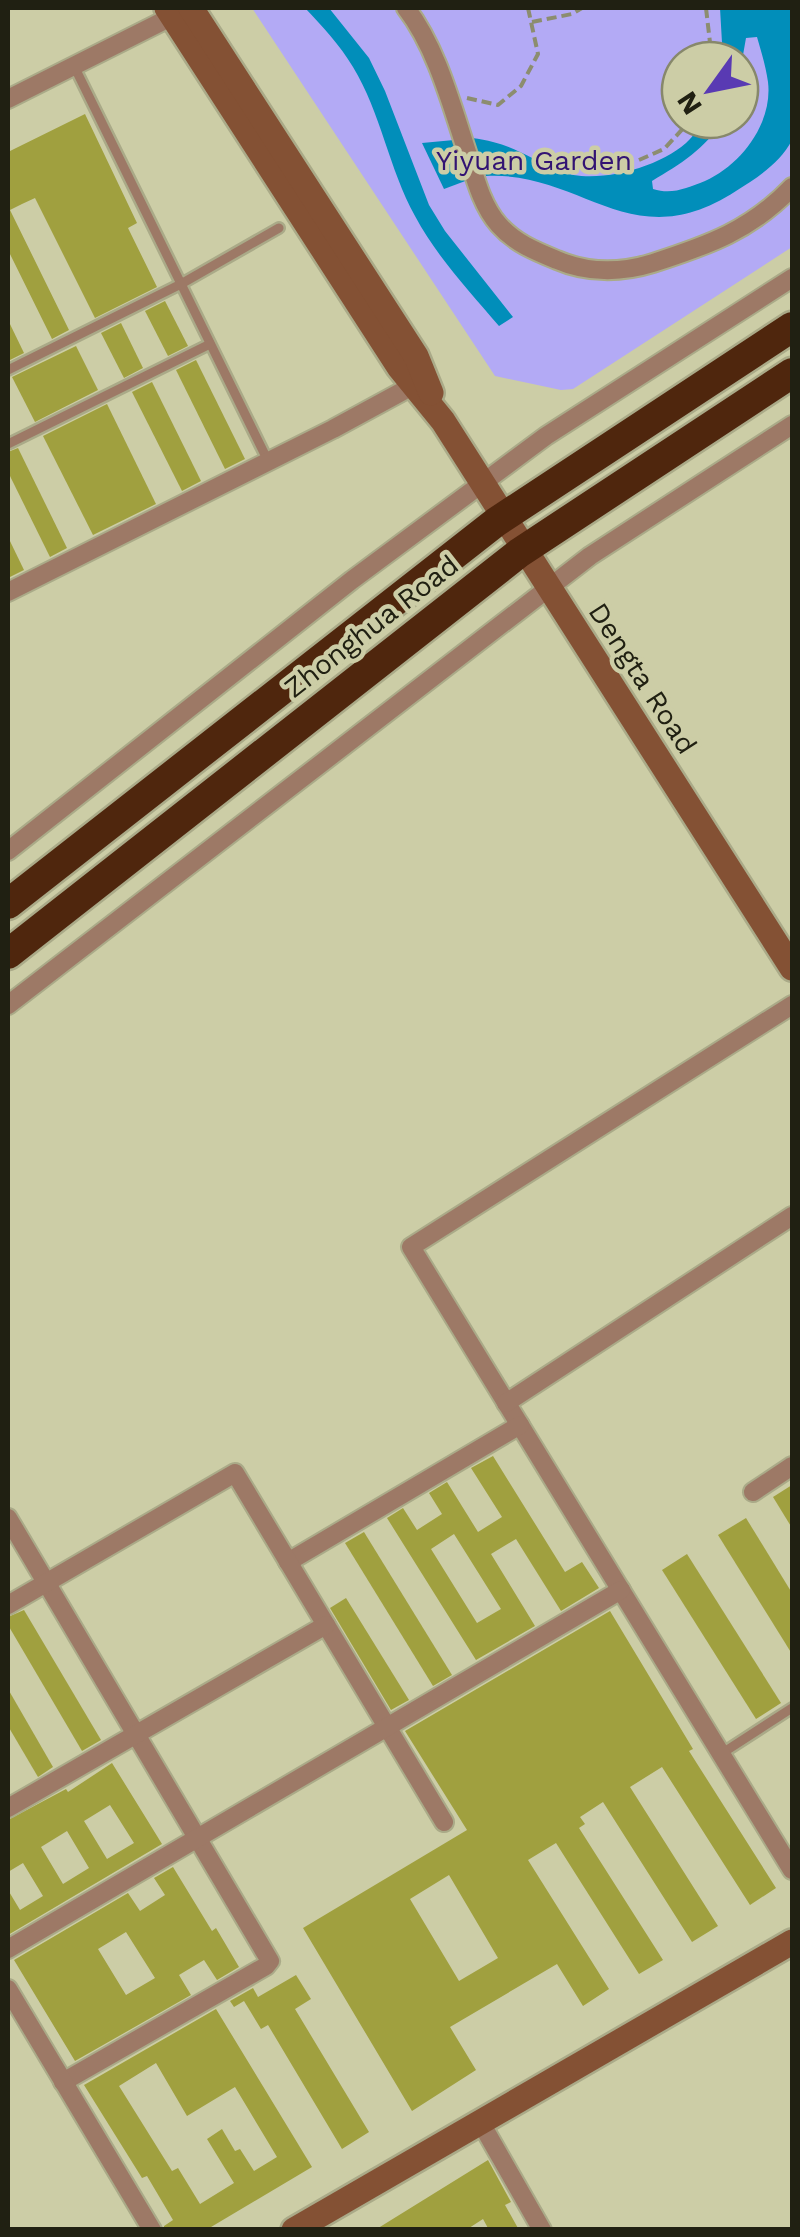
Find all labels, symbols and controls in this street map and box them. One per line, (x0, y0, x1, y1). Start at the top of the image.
north arrow (660, 40, 760, 140)
text: N (670, 86, 709, 121)
park label: Yiyuan Garden (436, 144, 632, 177)
street label: Zhonghua Road (278, 548, 465, 705)
street label: Dengta Road (582, 597, 704, 760)

